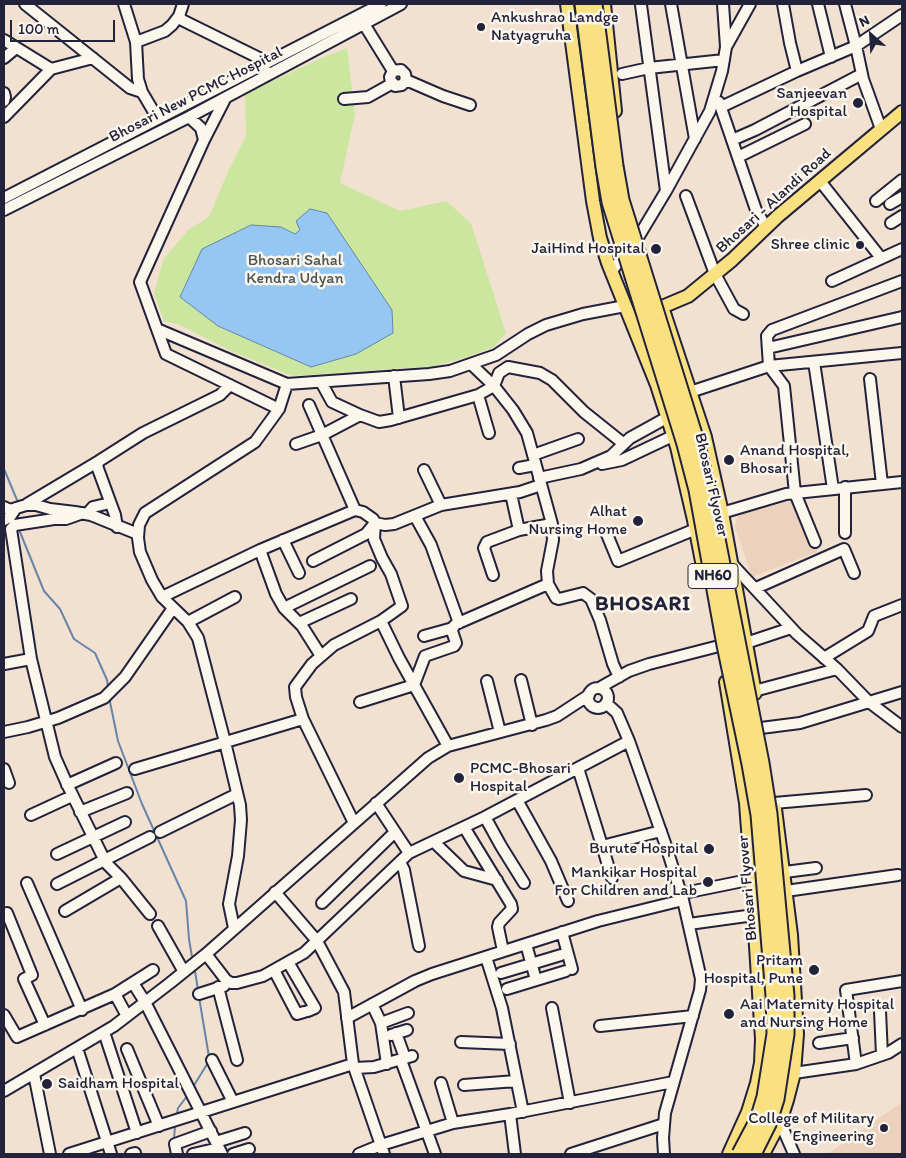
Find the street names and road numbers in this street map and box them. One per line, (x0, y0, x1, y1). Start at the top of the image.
street label: Bhosari New PCMC Hospital (106, 43, 286, 147)
street label: Bhosari - Alandi Road (712, 144, 836, 258)
street label: Bhosari Flyover (690, 431, 732, 539)
road number: NH60 (688, 564, 738, 588)
street label: Bhosari Flyover (734, 834, 762, 942)

